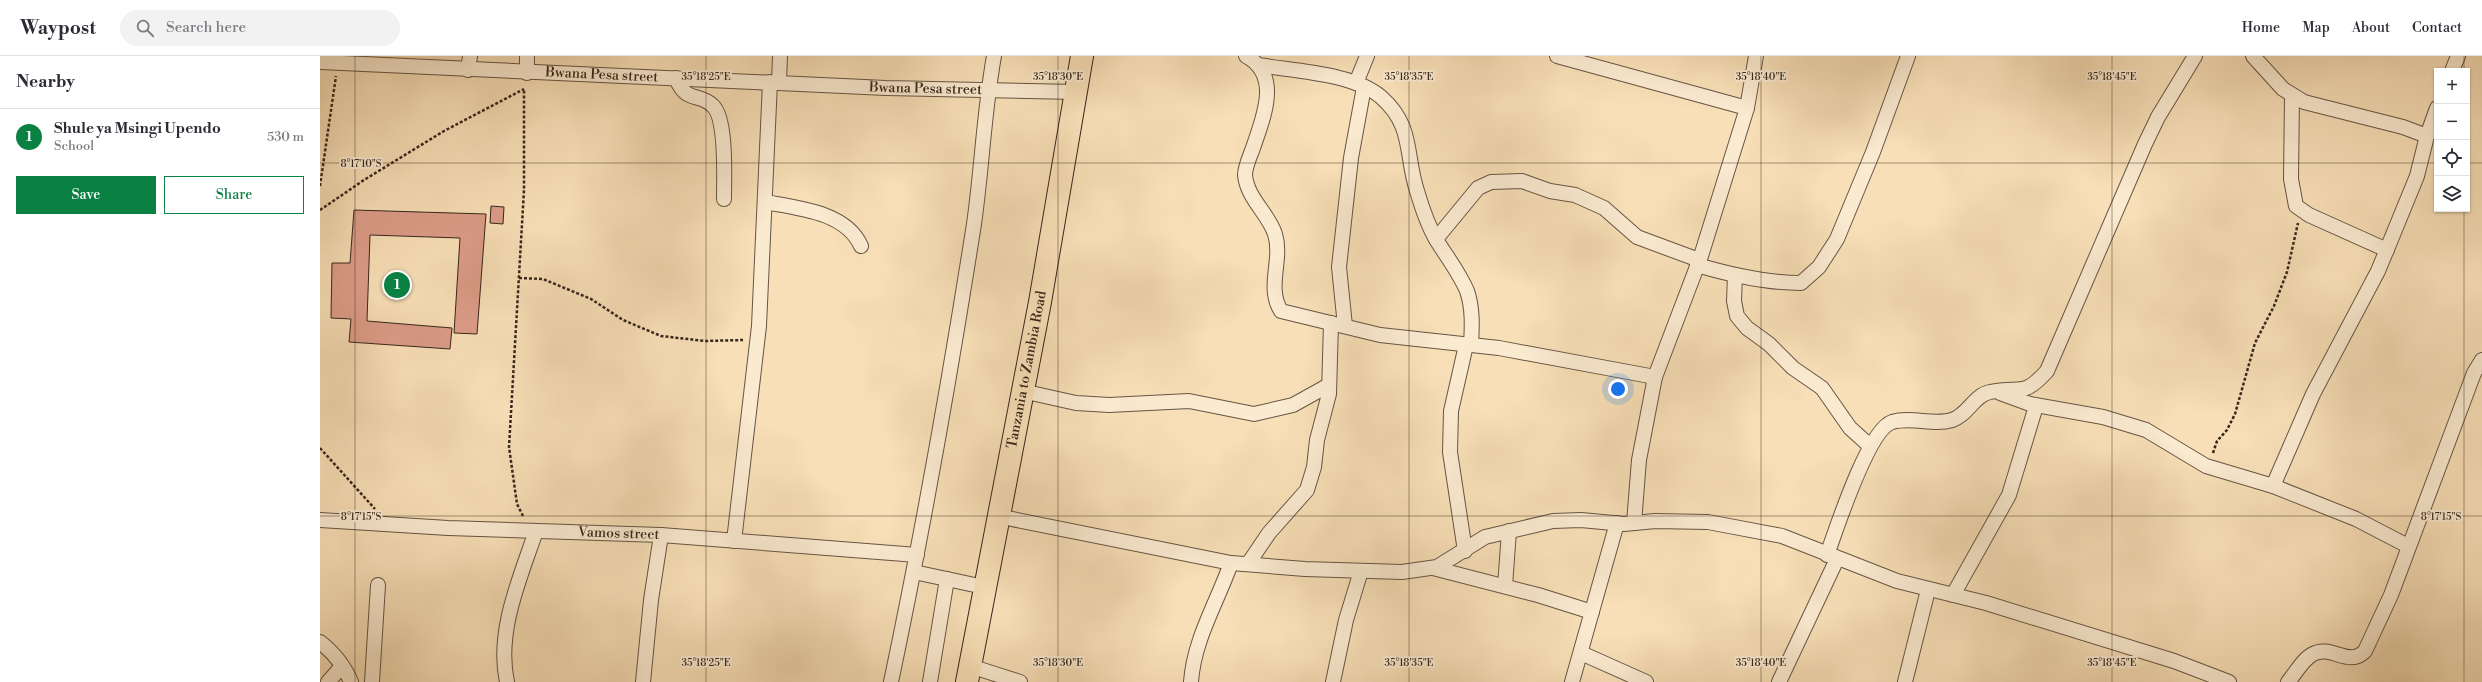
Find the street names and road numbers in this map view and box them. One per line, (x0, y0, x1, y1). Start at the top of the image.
street label: Bwana Pesa street (544, 63, 659, 87)
street label: Bwana Pesa street (867, 78, 982, 99)
street label: Tanzania to Zambia Road (1003, 289, 1051, 450)
street label: Vamos street (577, 523, 660, 544)

